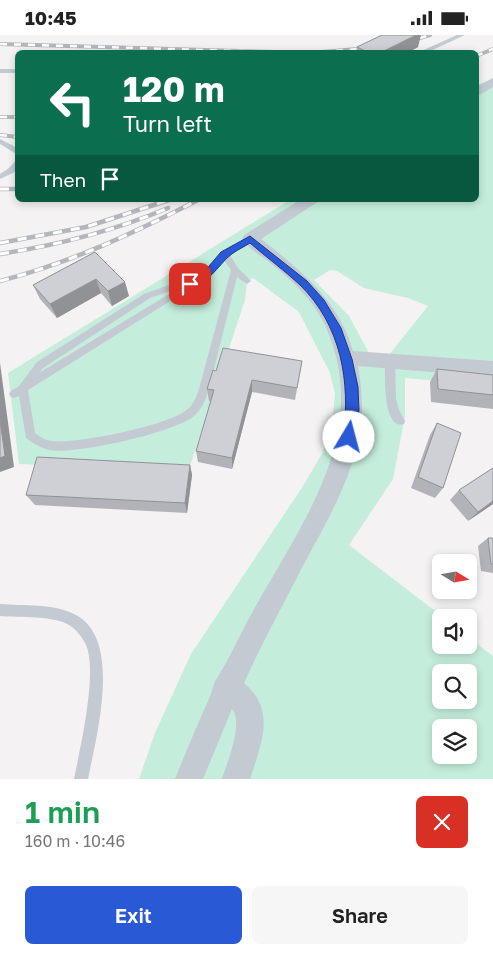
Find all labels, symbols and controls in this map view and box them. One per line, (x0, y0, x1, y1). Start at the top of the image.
text: 10:45 (25, 6, 77, 29)
text: 120 m (123, 68, 225, 110)
icon: left (40, 70, 105, 135)
text: Turn left (123, 110, 212, 137)
icon: arrive (96, 165, 124, 193)
text: Then (40, 168, 86, 191)
pin (169, 263, 211, 305)
icon: arrive (176, 270, 204, 298)
position arrow (322, 410, 374, 462)
north arrow (432, 554, 478, 599)
map controls (432, 554, 477, 764)
button: sound (432, 609, 477, 654)
button: search (432, 664, 477, 709)
button: layers (432, 719, 477, 764)
text: 1 min (25, 794, 100, 830)
button: close (416, 796, 468, 848)
text: 160 m · 10:46 (25, 831, 125, 851)
button: Exit (25, 886, 242, 944)
button: Share (252, 886, 468, 944)

